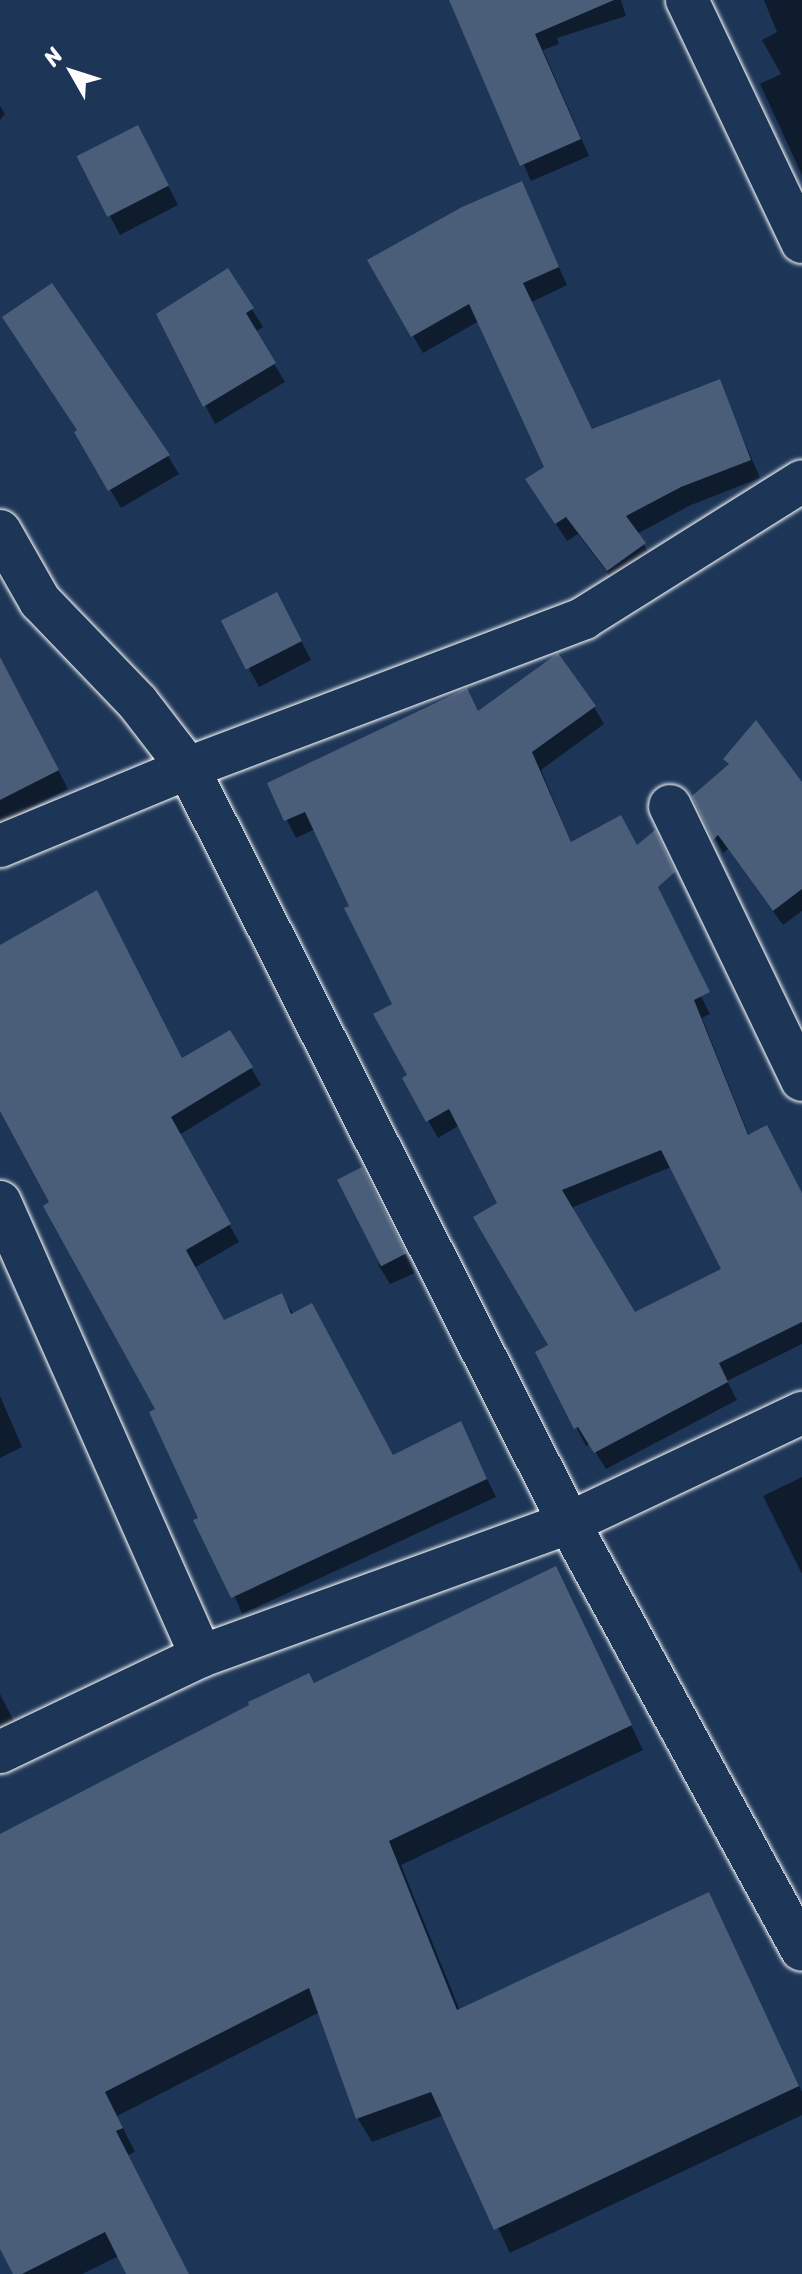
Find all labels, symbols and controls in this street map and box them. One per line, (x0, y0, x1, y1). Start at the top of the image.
north arrow (32, 32, 112, 112)
text: N (33, 38, 73, 75)

